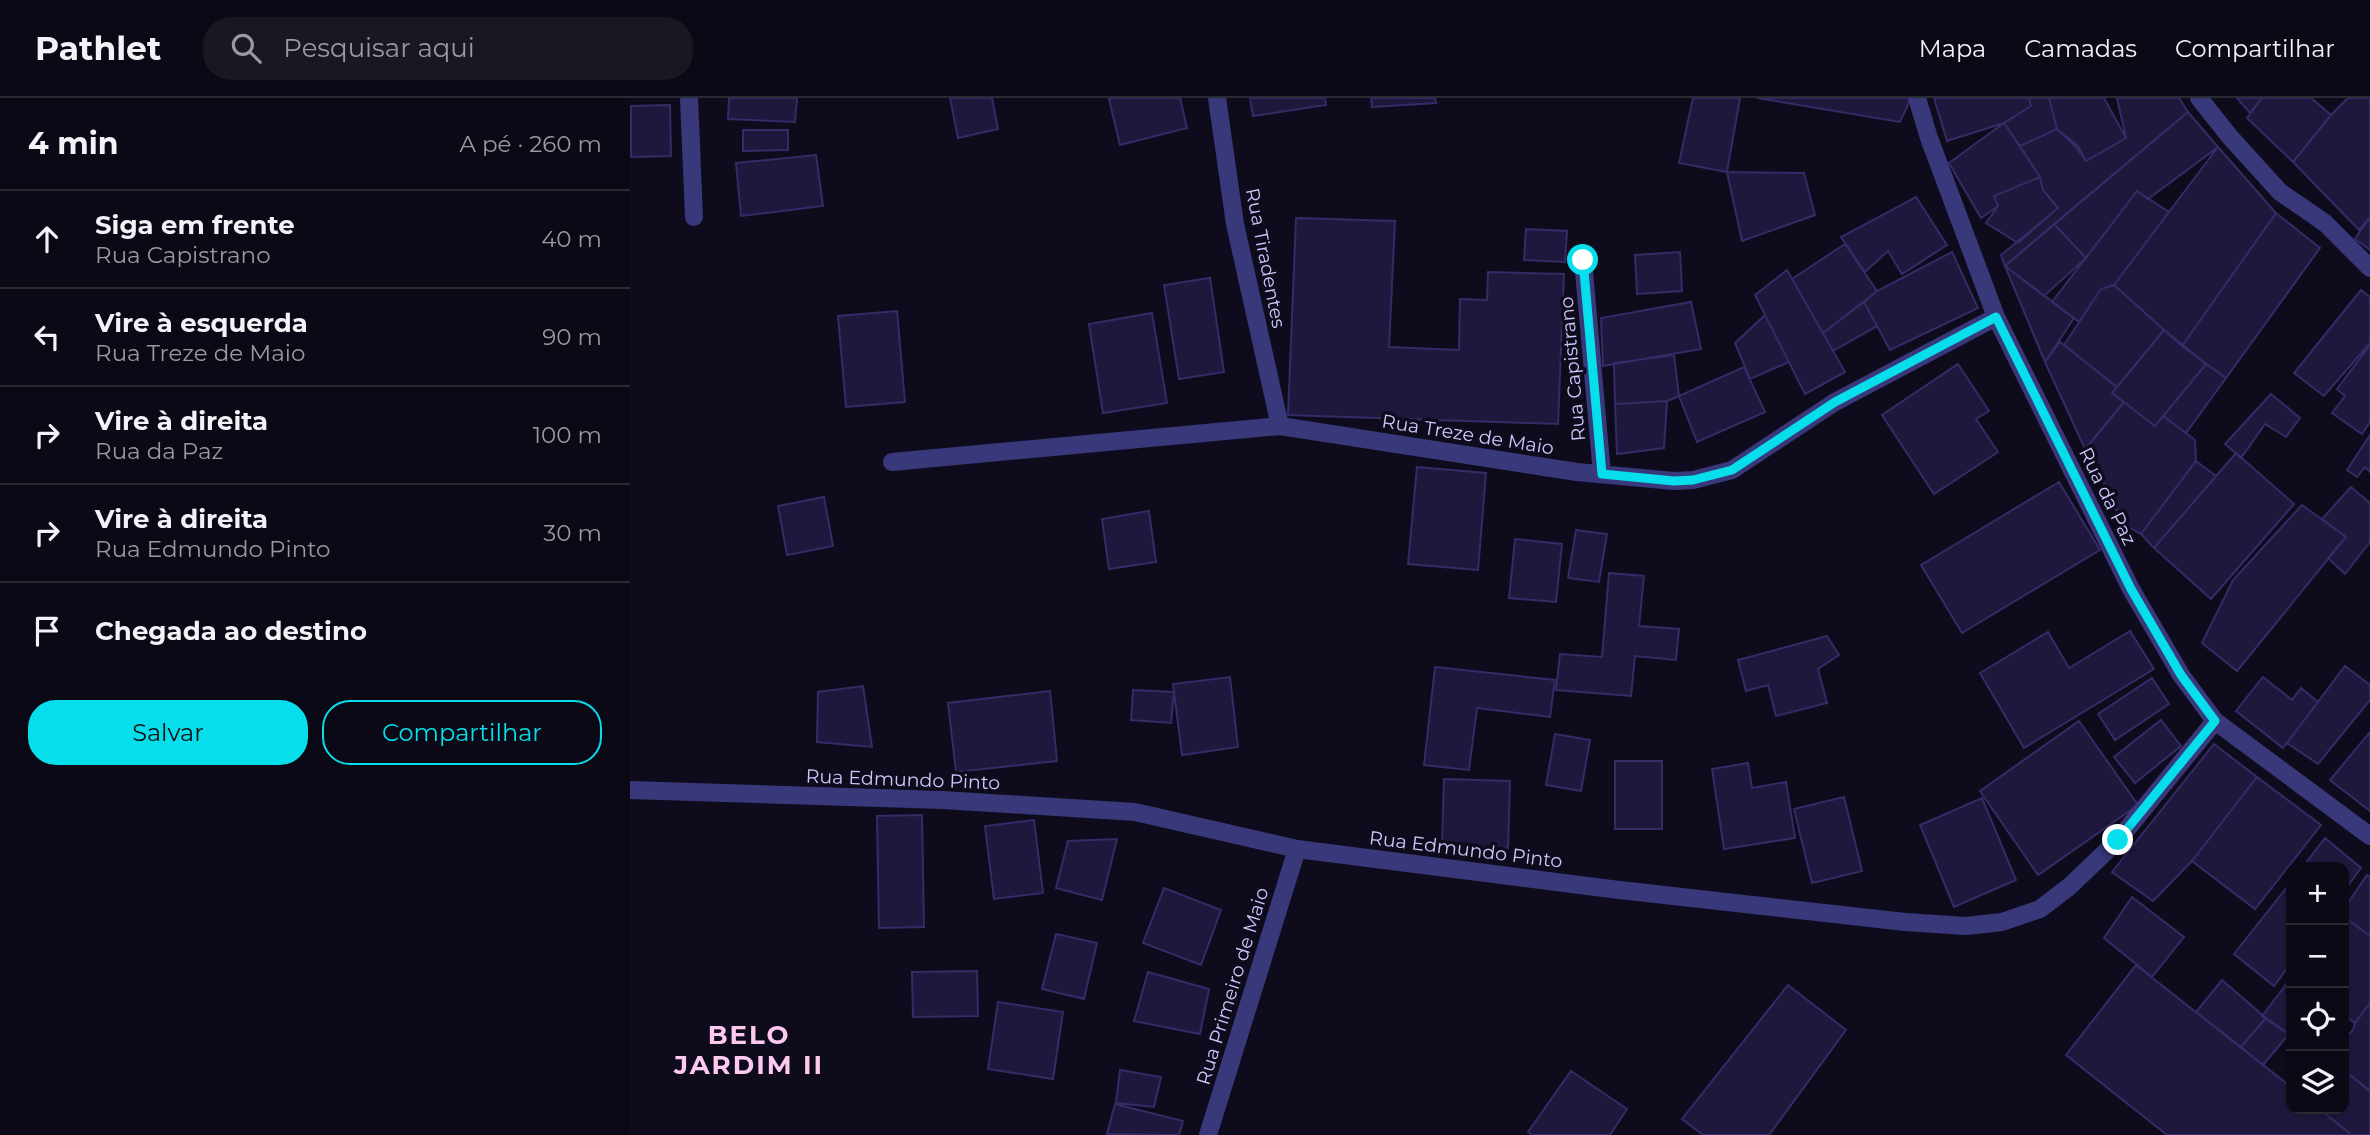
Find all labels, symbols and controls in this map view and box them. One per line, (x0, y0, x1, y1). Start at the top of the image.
search box (203, 17, 693, 80)
text: Pathlet (35, 28, 161, 68)
icon: search (227, 29, 265, 67)
text: Pesquisar aqui (283, 32, 475, 64)
text: Mapa (1919, 34, 1986, 63)
text: Camadas (2024, 34, 2137, 63)
text: Compartilhar (2175, 34, 2335, 63)
text: 4 min (28, 125, 118, 162)
text: A pé · 260 m (459, 130, 602, 158)
street label: Rua Tiradentes (1241, 186, 1290, 330)
text: Siga em frente (95, 209, 295, 241)
icon: ahead (28, 220, 66, 258)
text: 40 m (541, 225, 602, 253)
text: Rua Capistrano (95, 241, 271, 269)
route start (1567, 244, 1598, 275)
street label: Rua Capistrano (1555, 296, 1590, 442)
text: Vire à esquerda (95, 307, 308, 339)
icon: left (28, 318, 66, 356)
text: 90 m (542, 323, 602, 351)
text: Rua Treze de Maio (95, 339, 305, 367)
text: Vire à direita (95, 405, 268, 437)
street label: Rua Treze de Maio (1380, 410, 1556, 459)
icon: right (28, 416, 66, 454)
text: 100 m (533, 421, 602, 449)
text: Rua da Paz (95, 437, 223, 465)
street label: Rua da Paz (2074, 444, 2141, 549)
text: Vire à direita (95, 503, 268, 535)
icon: right (28, 514, 66, 552)
text: 30 m (543, 519, 602, 547)
text: Rua Edmundo Pinto (95, 535, 331, 563)
icon: arrive (28, 612, 66, 650)
text: Chegada ao destino (95, 615, 367, 647)
button: Salvar (28, 700, 308, 765)
button: Compartilhar (322, 700, 602, 765)
street label: Rua Edmundo Pinto (805, 765, 1001, 794)
route end (2102, 824, 2133, 855)
street label: Rua Edmundo Pinto (1368, 826, 1564, 873)
map controls (2286, 862, 2349, 1114)
button: + (2286, 862, 2349, 925)
street label: Rua Primeiro de Maio (1191, 885, 1274, 1088)
button: − (2286, 925, 2349, 988)
button: locate (2286, 988, 2349, 1051)
district label: BELO JARDIM II (673, 1019, 824, 1081)
button: layers (2286, 1051, 2349, 1114)

